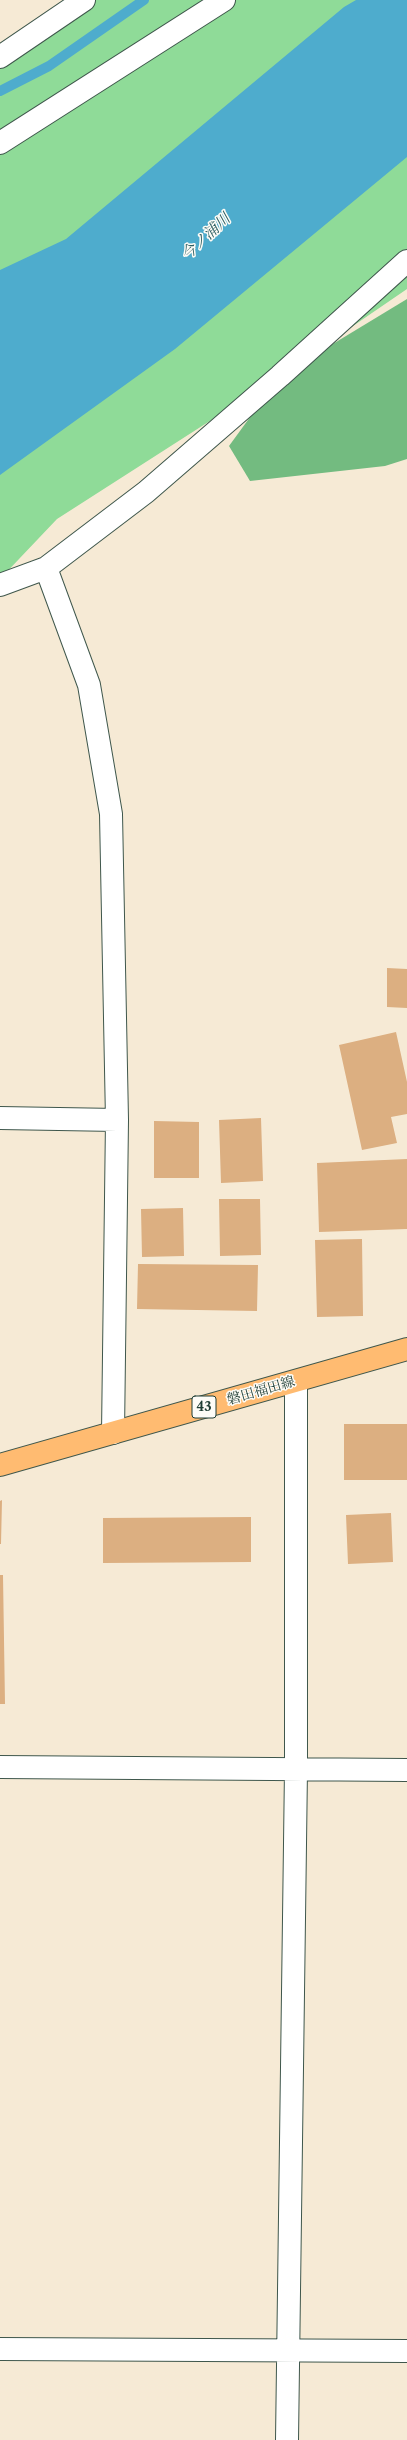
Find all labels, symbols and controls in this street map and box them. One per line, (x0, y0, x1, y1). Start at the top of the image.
water label: 今ノ浦川 (178, 210, 234, 264)
street label: 磐田福田線 (225, 1373, 297, 1409)
road number: 43 (192, 1396, 216, 1418)

